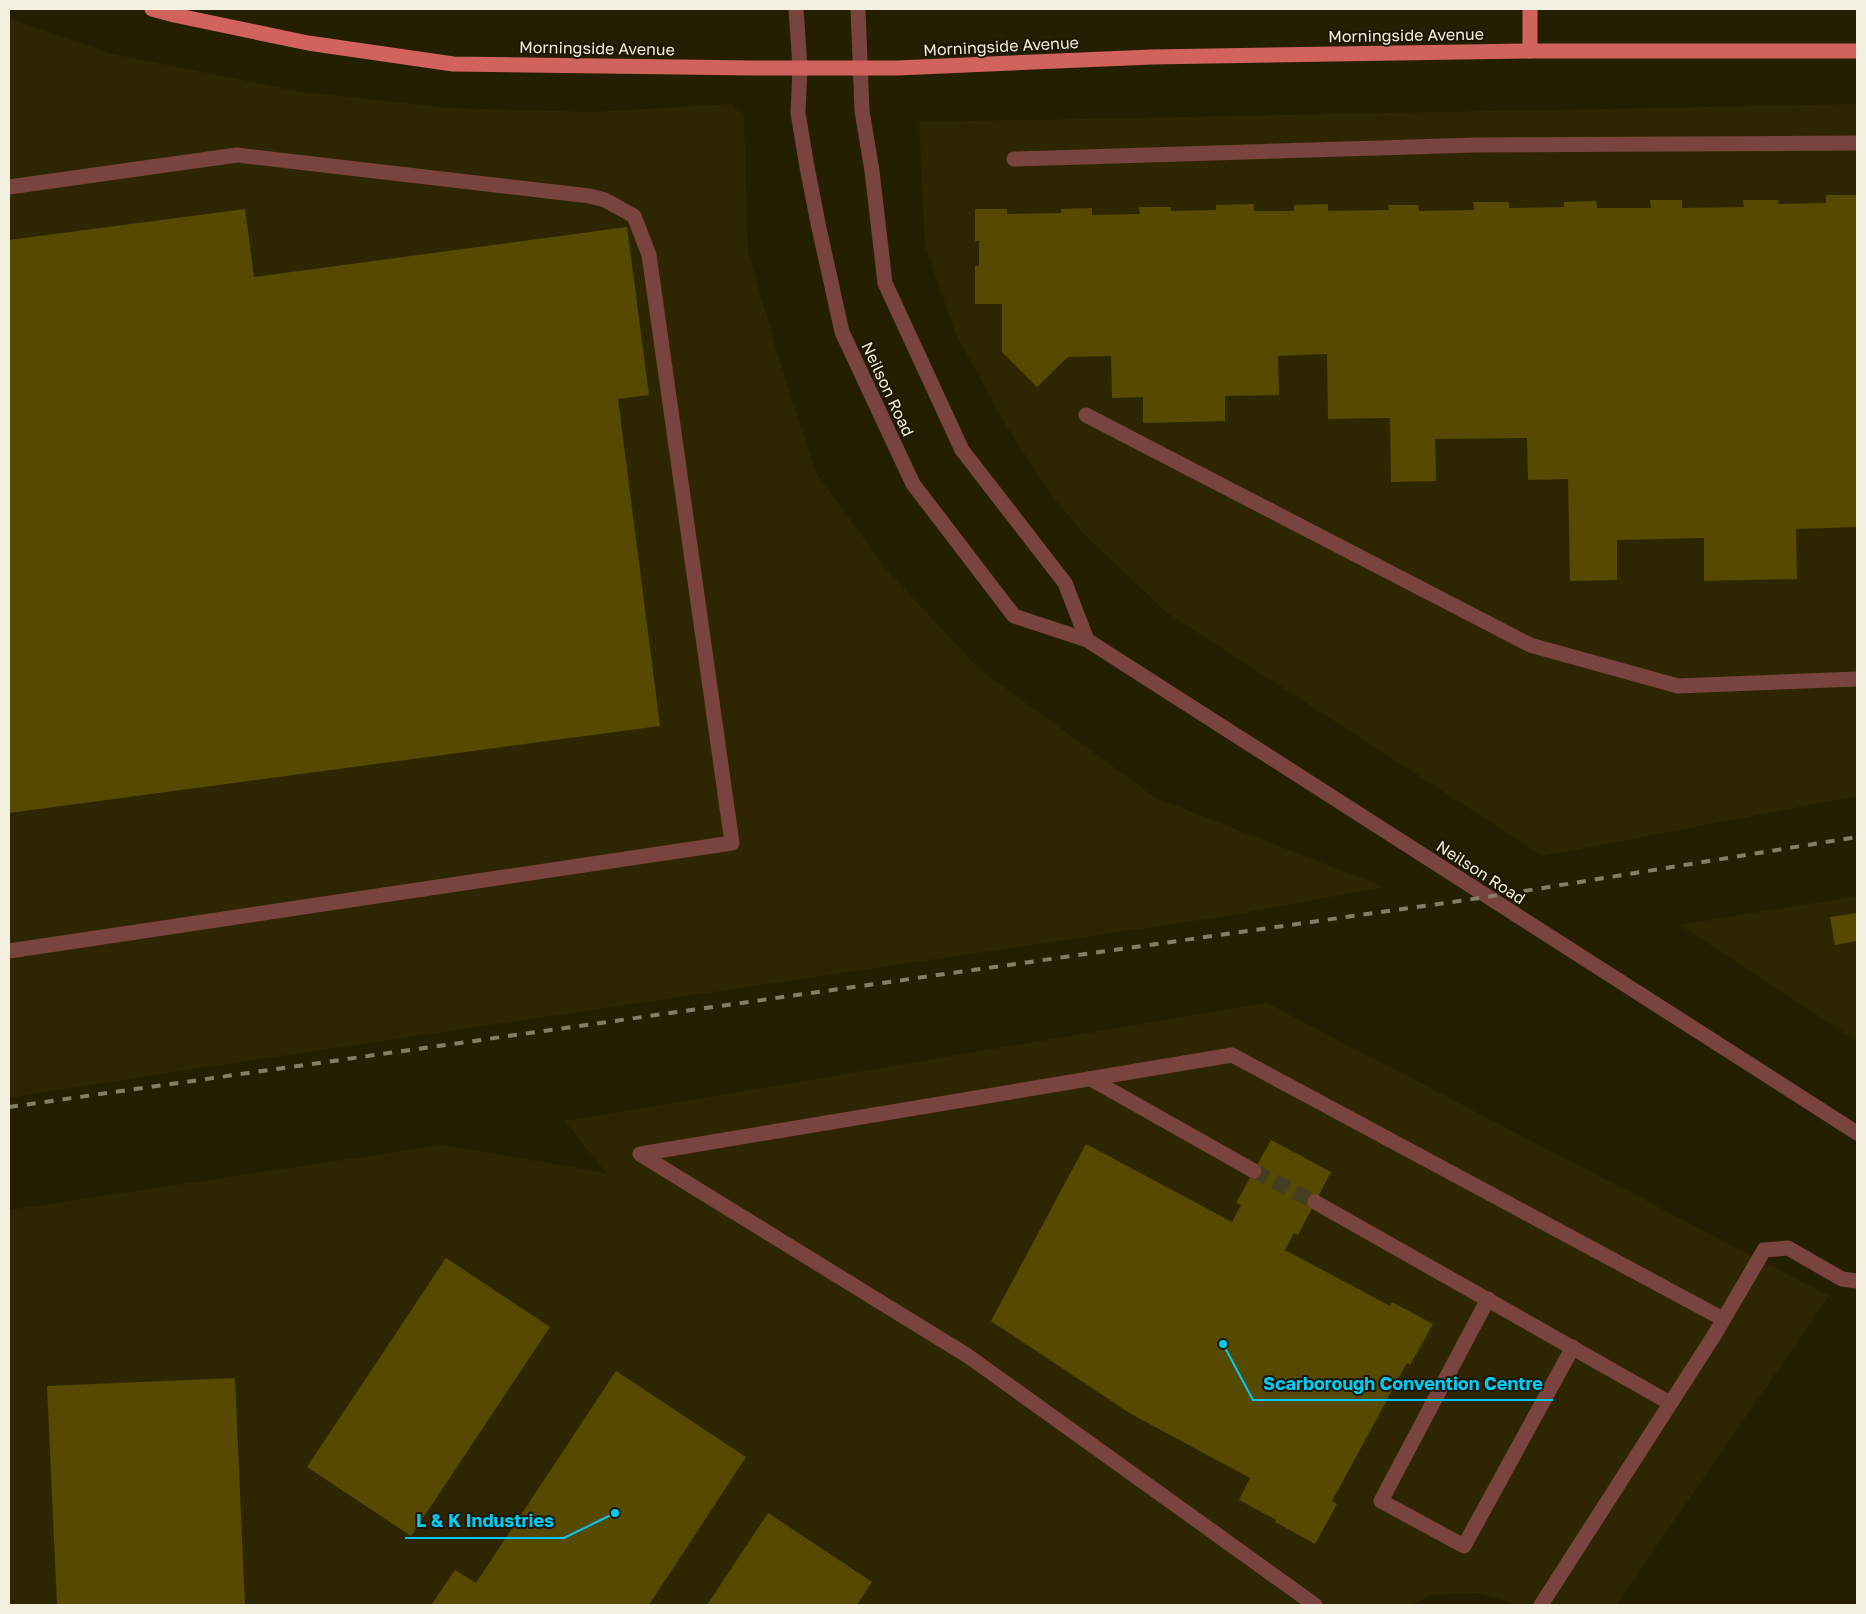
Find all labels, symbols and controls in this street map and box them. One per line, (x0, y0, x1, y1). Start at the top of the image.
street label: Morningside Avenue (1328, 24, 1484, 46)
street label: Morningside Avenue (923, 32, 1079, 60)
street label: Morningside Avenue (519, 37, 675, 59)
street label: Neilson Road (857, 339, 919, 439)
street label: Neilson Road (1433, 836, 1529, 908)
callout: Scarborough Convention Centre (1253, 1367, 1553, 1400)
text: Scarborough Convention Centre (1263, 1372, 1543, 1394)
callout: L & K Industries (405, 1505, 564, 1538)
text: L & K Industries (416, 1509, 554, 1531)

